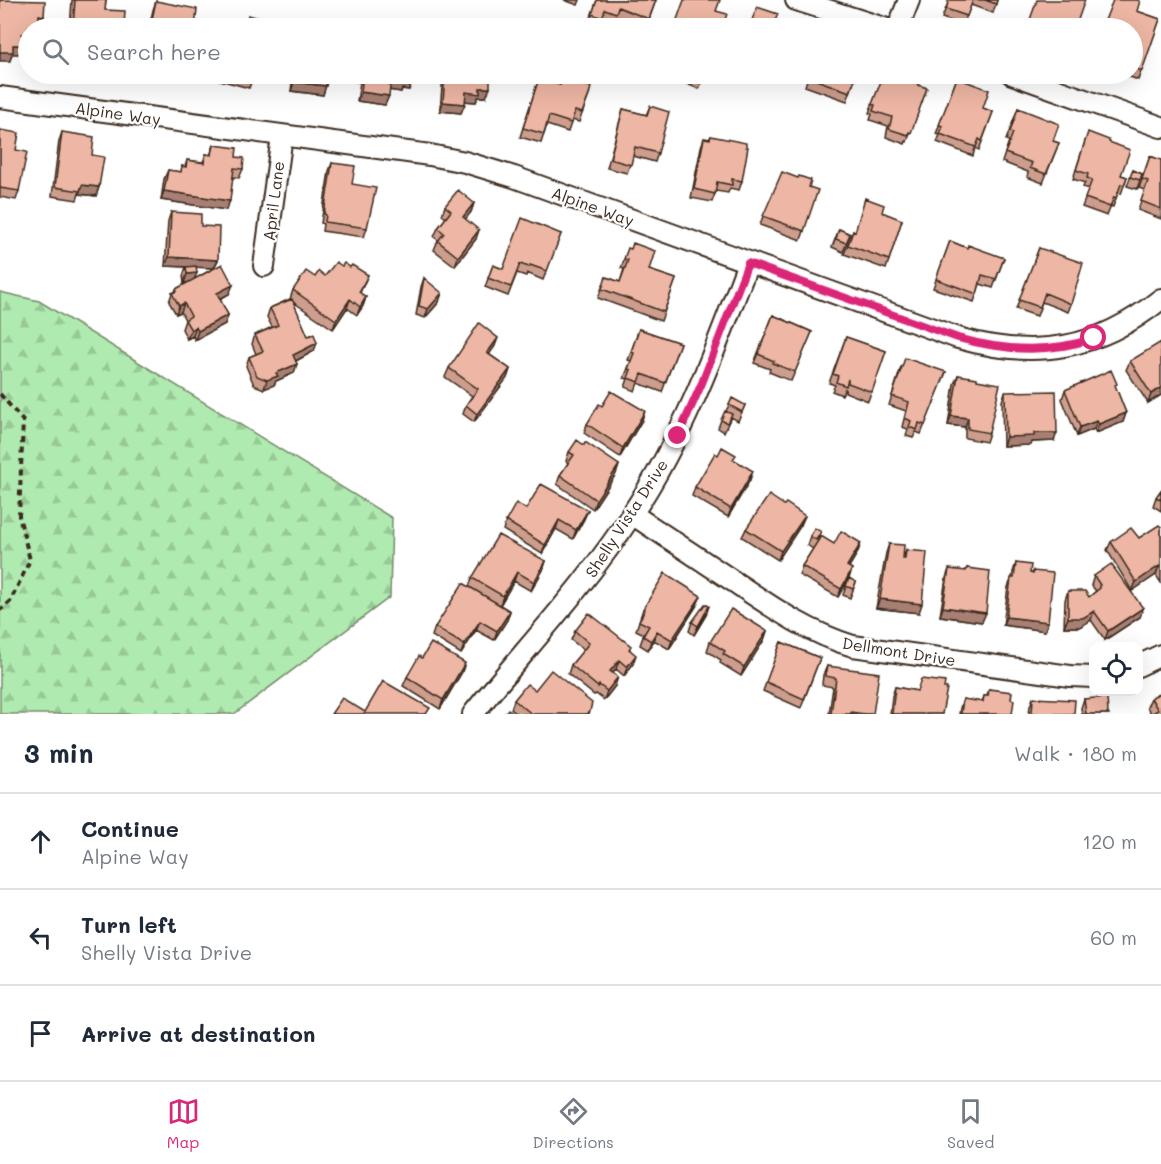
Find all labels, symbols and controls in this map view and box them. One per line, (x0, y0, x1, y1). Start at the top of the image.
search box (18, 18, 1143, 84)
icon: search (39, 35, 72, 68)
text: Search here (87, 37, 221, 66)
street label: Alpine Way (74, 97, 162, 129)
street label: April Lane (258, 160, 288, 242)
street label: Alpine Way (549, 181, 637, 231)
route start (1080, 324, 1106, 350)
route end (664, 422, 690, 448)
street label: Shelly Vista Drive (580, 455, 672, 581)
street label: Dellmont Drive (841, 632, 957, 670)
map controls (1089, 642, 1143, 696)
button: locate (1089, 642, 1143, 696)
text: 3 min (24, 736, 93, 770)
text: Walk · 180 m (1014, 740, 1137, 766)
text: Continue (81, 814, 179, 843)
icon: ahead (24, 825, 57, 858)
text: 120 m (1082, 828, 1137, 854)
text: Alpine Way (81, 843, 189, 869)
text: Turn left (81, 910, 177, 939)
icon: left (24, 921, 57, 954)
text: 60 m (1090, 924, 1137, 950)
text: Shelly Vista Drive (81, 939, 252, 965)
icon: arrive (24, 1017, 57, 1050)
text: Arrive at destination (81, 1019, 316, 1048)
tab: Map (167, 1095, 200, 1152)
tab: Directions (533, 1095, 614, 1152)
tab: Saved (947, 1095, 994, 1152)

